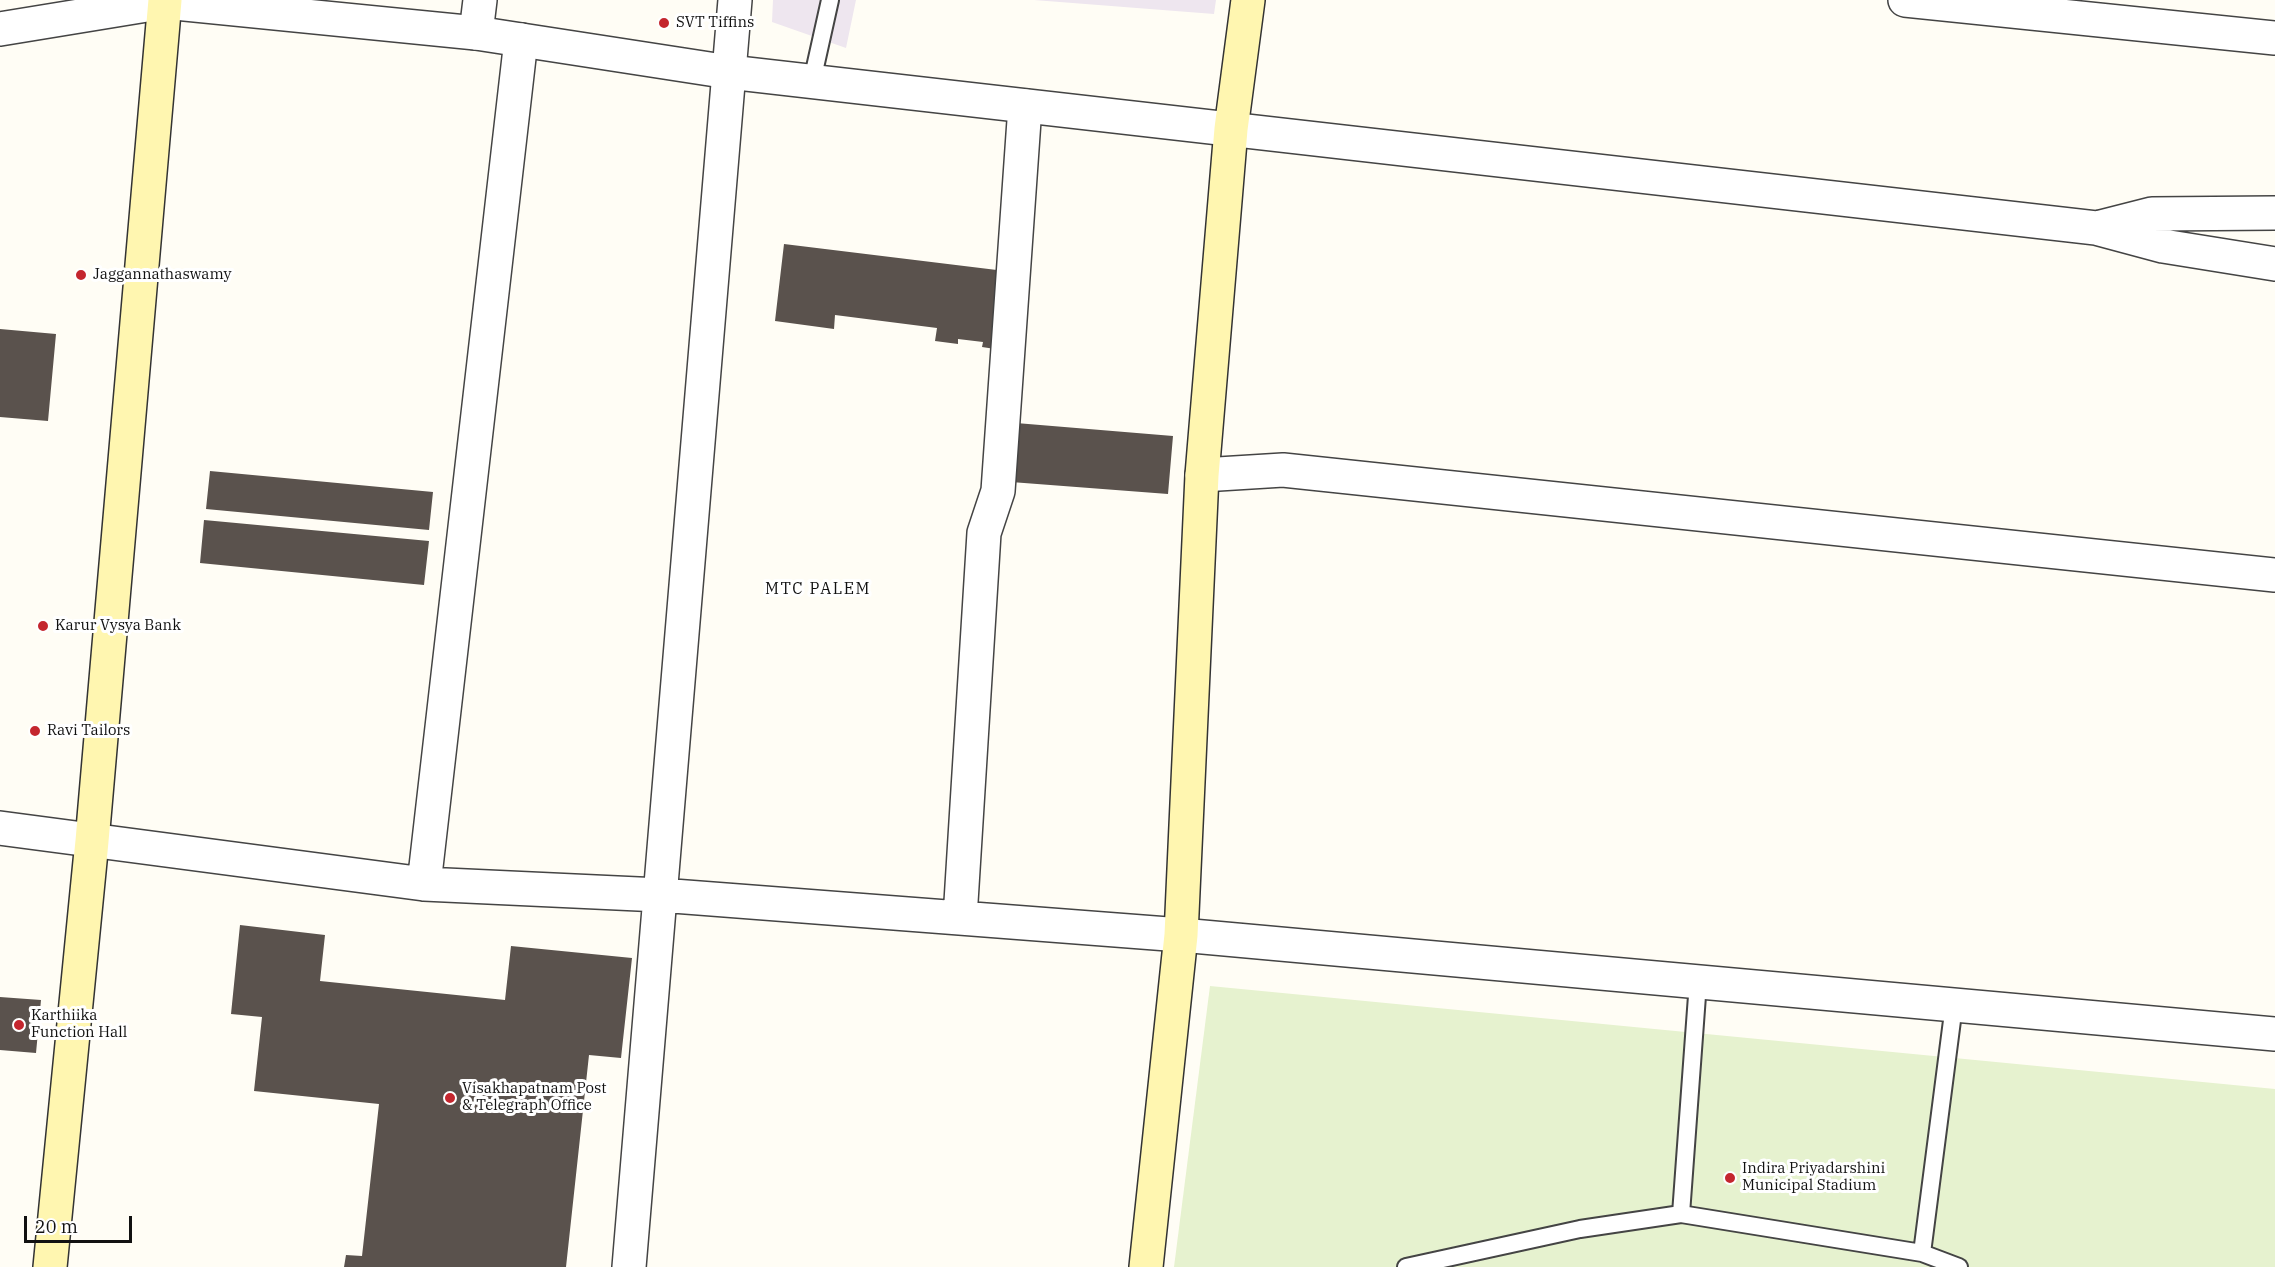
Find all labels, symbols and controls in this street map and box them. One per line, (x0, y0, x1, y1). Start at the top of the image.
place label: SVT Tiffins (676, 14, 754, 32)
marker: SVT Tiffins (657, 16, 671, 30)
place label: Jaggannathaswamy (93, 266, 231, 284)
marker: Jaggannathaswamy (74, 268, 88, 282)
district label: MTC PALEM (765, 579, 871, 599)
place label: Karur Vysya Bank (55, 617, 181, 635)
marker: Karur Vysya Bank (36, 619, 50, 633)
place label: Ravi Tailors (47, 722, 130, 740)
marker: Ravi Tailors (28, 724, 42, 738)
place label: Karthiika Function Hall (31, 1007, 127, 1042)
marker: Karthiika Function Hall (12, 1018, 26, 1032)
place label: Visakhapatnam Post & Telegraph Office (462, 1080, 606, 1115)
marker: Visakhapatnam Post & Telegraph Office (443, 1091, 457, 1105)
place label: Indira Priyadarshini Municipal Stadium (1742, 1160, 1885, 1195)
marker: Indira Priyadarshini Municipal Stadium (1723, 1171, 1737, 1185)
scale bar (27, 1204, 135, 1242)
text: 20 m (35, 1215, 78, 1238)

